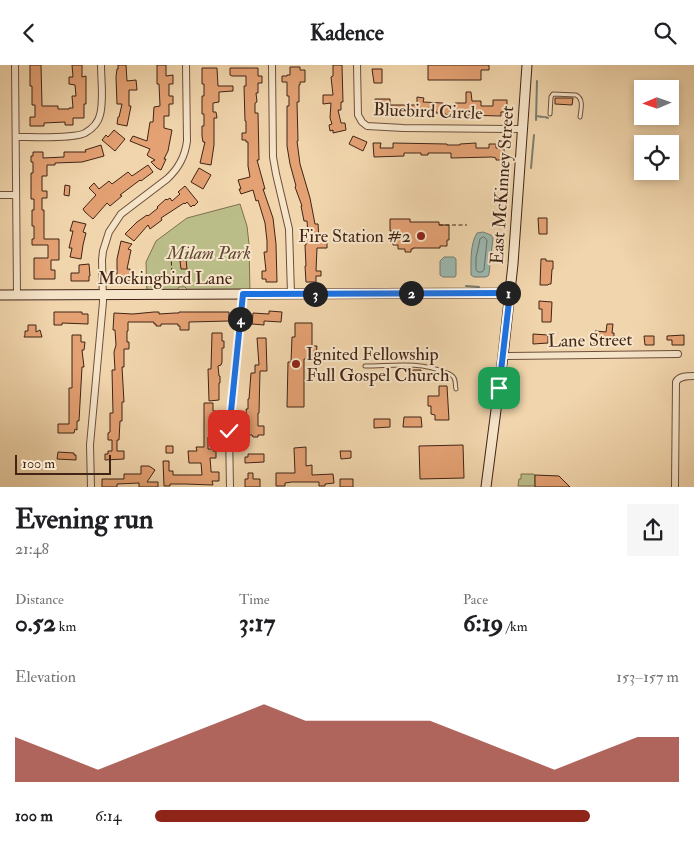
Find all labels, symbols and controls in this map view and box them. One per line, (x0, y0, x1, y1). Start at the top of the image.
icon: back (15, 19, 43, 47)
text: Kadence (310, 19, 384, 47)
icon: search (651, 19, 679, 47)
north arrow (634, 80, 679, 125)
map controls (634, 80, 679, 180)
street label: Bluebird Circle (373, 98, 484, 125)
street label: East McKinney Street (485, 105, 520, 265)
button: locate (634, 135, 679, 180)
place label: Fire Station #2 (298, 225, 411, 248)
marker: Fire Station #2 (415, 230, 427, 242)
park label: Milam Park (166, 242, 251, 265)
street label: Mockingbird Lane (98, 267, 233, 290)
pin: 3 (302, 281, 328, 307)
pin: 2 (398, 281, 424, 305)
pin: 1 (496, 281, 520, 305)
text: 2 (408, 285, 415, 302)
text: 1 (506, 285, 511, 302)
text: 3 (313, 286, 318, 303)
pin: 4 (228, 307, 252, 331)
text: 4 (237, 311, 244, 328)
street label: Lane Street (548, 328, 633, 353)
place label: Ignited Fellowship Full Gospel Church (306, 343, 450, 387)
marker: Ignited Fellowship Full Gospel Church (290, 358, 302, 370)
pin (478, 367, 520, 409)
icon: arrive (485, 374, 513, 402)
pin (208, 410, 250, 452)
icon: check (215, 417, 243, 445)
scale bar (15, 452, 111, 475)
text: 100 m (22, 455, 55, 472)
text: Evening run (15, 502, 153, 537)
button: share (627, 504, 679, 556)
text: 21:48 (15, 539, 49, 559)
text: Distance (15, 591, 64, 608)
text: Time (239, 591, 270, 608)
text: Pace (463, 591, 488, 608)
text: 0.52 (15, 608, 56, 639)
text: 3:17 (239, 608, 275, 639)
text: 6:19 (463, 608, 503, 639)
text: km (56, 618, 76, 635)
text: /km (503, 618, 528, 635)
text: Elevation (15, 667, 76, 687)
text: 153–157 m (616, 667, 679, 687)
text: 100 m (15, 806, 53, 826)
text: 6:14 (95, 806, 121, 826)

